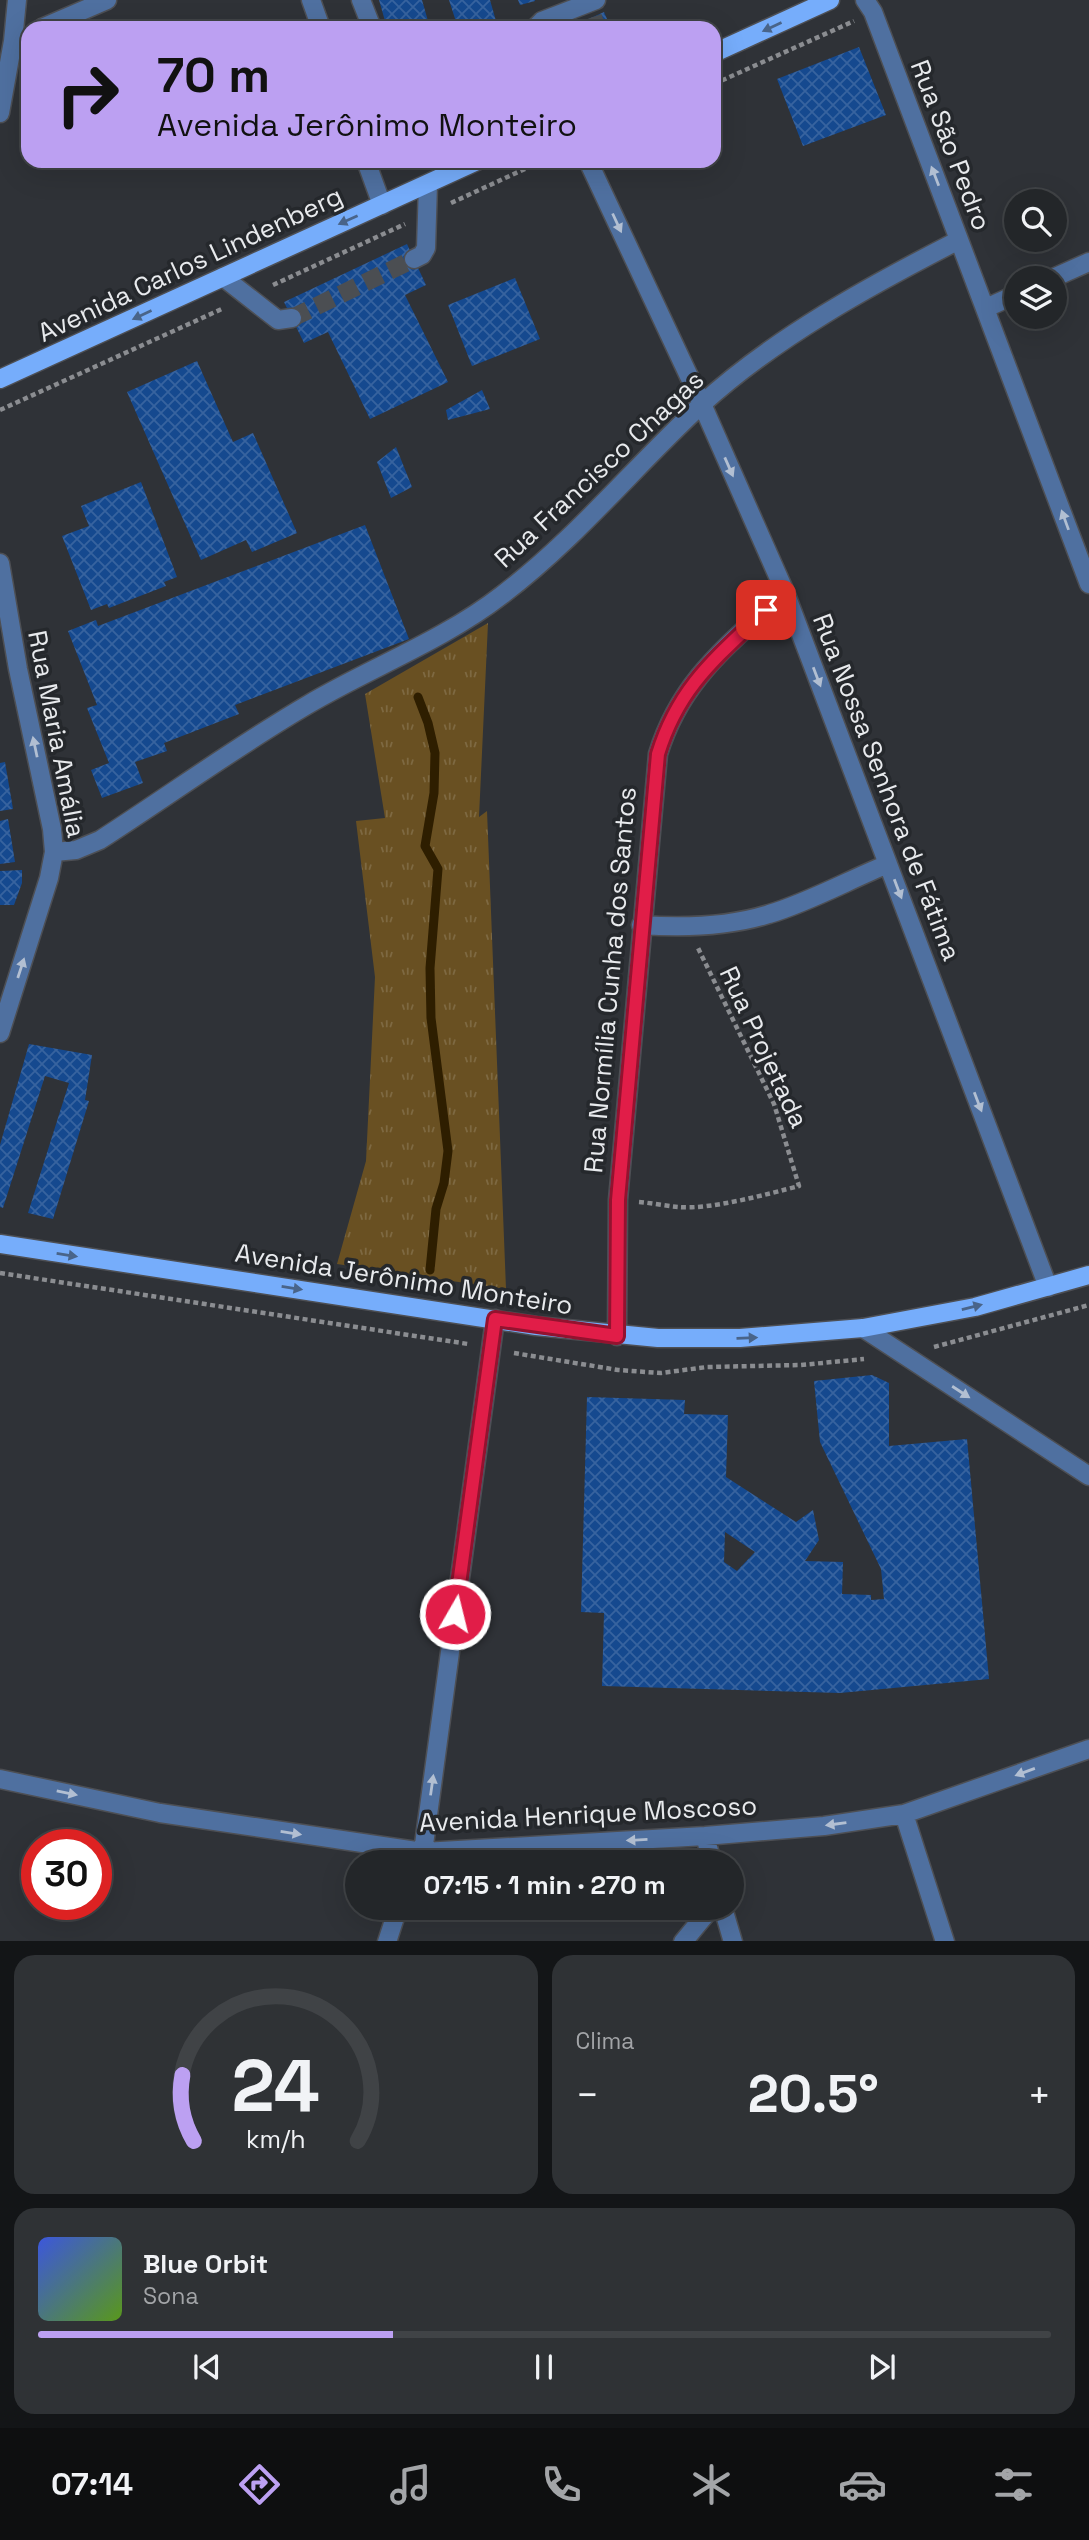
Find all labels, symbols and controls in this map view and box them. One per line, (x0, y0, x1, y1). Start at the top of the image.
one-way arrow (762, 21, 782, 32)
text: 70 m (157, 44, 270, 106)
icon: right (42, 49, 133, 140)
street label: Rua São Pedro (903, 55, 999, 235)
text: Avenida Jerônimo Monteiro (157, 105, 577, 145)
one-way arrow (929, 166, 940, 187)
street label: Avenida Carlos Lindenberg (32, 178, 348, 350)
map controls (1004, 189, 1067, 329)
button: search (1004, 189, 1067, 252)
one-way arrow (611, 213, 623, 233)
one-way arrow (338, 215, 359, 226)
button: layers (1004, 266, 1067, 329)
one-way arrow (131, 309, 152, 320)
street label: Rua Francisco Chagas (487, 363, 711, 575)
one-way arrow (724, 457, 735, 478)
one-way arrow (1059, 509, 1070, 530)
pin (736, 580, 796, 640)
icon: arrive (747, 591, 785, 629)
street label: Rua Nossa Senhora de Fátima (805, 609, 969, 965)
street label: Rua Maria Amália (20, 628, 94, 840)
one-way arrow (812, 666, 823, 687)
one-way arrow (29, 736, 40, 758)
street label: Rua Normília Cunha dos Santos (576, 786, 644, 1174)
one-way arrow (892, 879, 903, 900)
one-way arrow (16, 957, 26, 978)
street label: Rua Projetada (712, 961, 816, 1133)
one-way arrow (973, 1092, 984, 1113)
street label: Avenida Jerônimo Monteiro (233, 1236, 575, 1322)
one-way arrow (57, 1249, 79, 1260)
one-way arrow (282, 1283, 304, 1294)
one-way arrow (961, 1302, 983, 1313)
one-way arrow (736, 1332, 758, 1343)
one-way arrow (952, 1385, 971, 1398)
position arrow (418, 1577, 492, 1651)
one-way arrow (1014, 1767, 1035, 1778)
one-way arrow (427, 1774, 438, 1796)
one-way arrow (56, 1788, 78, 1799)
street label: Avenida Henrique Moscoso (418, 1788, 758, 1840)
one-way arrow (825, 1818, 847, 1829)
one-way arrow (280, 1827, 302, 1838)
speed limit sign: 30 (21, 1829, 112, 1920)
one-way arrow (626, 1835, 648, 1846)
text: 07:15 · 1 min · 270 m (423, 1868, 666, 1902)
text: Clima (576, 2026, 635, 2056)
text: 24 (232, 2039, 320, 2132)
text: 20.5° (748, 2061, 879, 2127)
text: − (576, 2071, 599, 2119)
text: + (1027, 2071, 1051, 2119)
text: km/h (246, 2122, 306, 2154)
text: Blue Orbit (143, 2247, 268, 2281)
text: Sona (143, 2281, 199, 2311)
icon: previous (188, 2348, 226, 2386)
icon: pause (525, 2348, 563, 2386)
icon: next (863, 2348, 901, 2386)
icon: directions (235, 2460, 284, 2509)
icon: music (386, 2460, 435, 2509)
icon: phone (537, 2460, 586, 2509)
icon: climate (687, 2460, 736, 2509)
icon: car (838, 2460, 887, 2509)
icon: filters (989, 2460, 1038, 2509)
text: 07:14 (51, 2464, 133, 2504)

